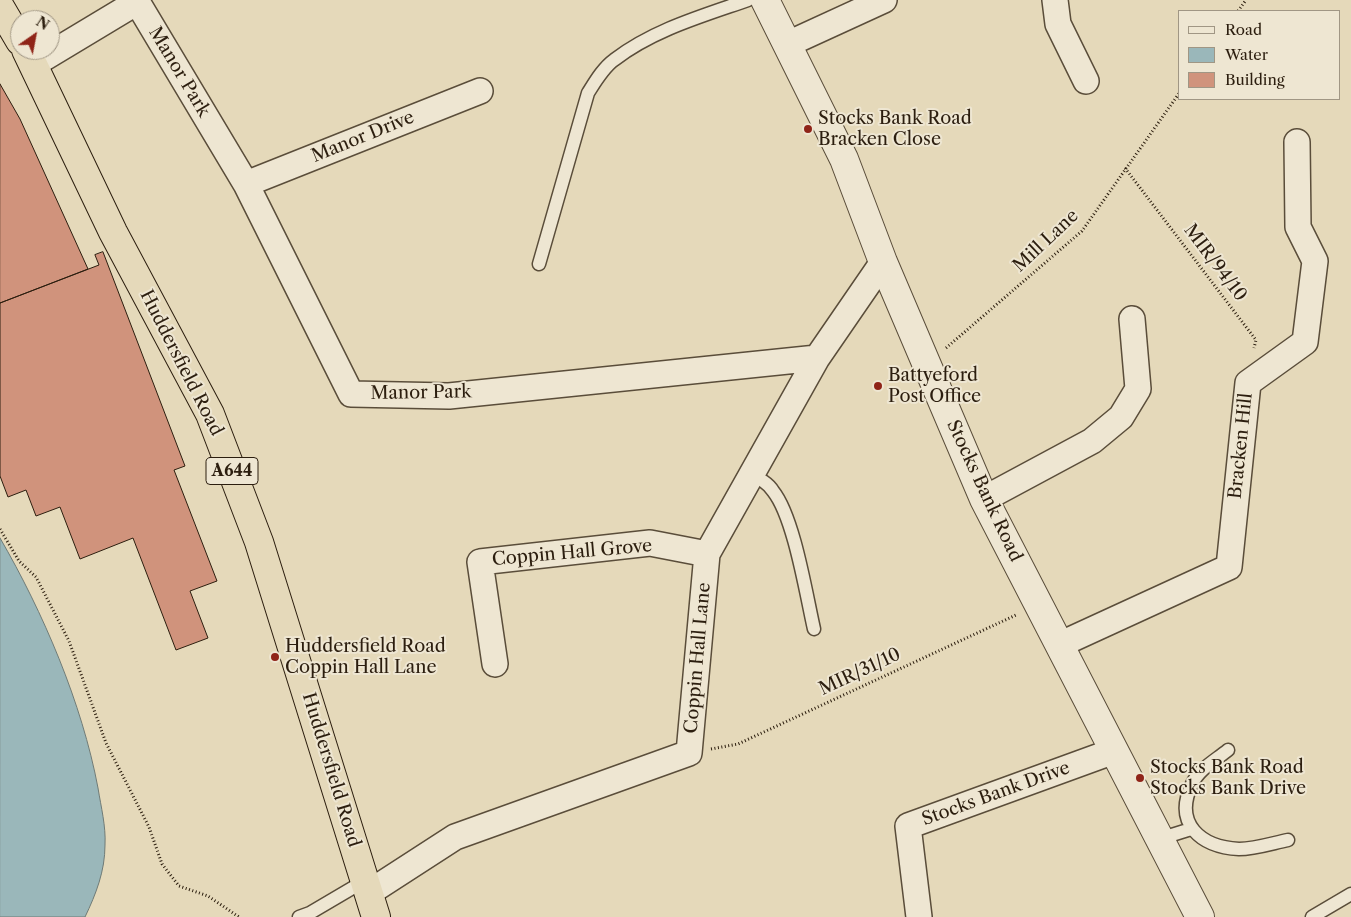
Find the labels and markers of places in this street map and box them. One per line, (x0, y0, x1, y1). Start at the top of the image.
place label: Stocks Bank Road Bracken Close (818, 108, 972, 150)
marker: Stocks Bank Road Bracken Close (802, 123, 814, 135)
place label: Battyeford Post Office (888, 365, 981, 408)
marker: Battyeford Post Office (872, 380, 884, 392)
place label: Huddersfield Road Coppin Hall Lane (285, 636, 446, 679)
marker: Huddersfield Road Coppin Hall Lane (269, 651, 281, 663)
place label: Stocks Bank Road Stocks Bank Drive (1150, 757, 1306, 800)
marker: Stocks Bank Road Stocks Bank Drive (1134, 772, 1146, 784)

